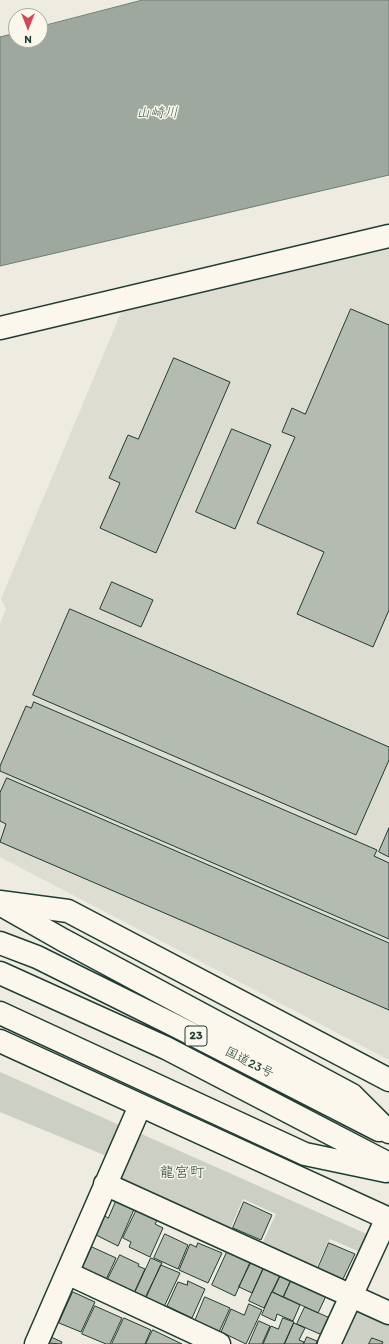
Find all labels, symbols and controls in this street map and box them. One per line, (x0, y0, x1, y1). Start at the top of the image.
north arrow (8, 8, 48, 48)
text: N (24, 33, 32, 46)
water label: 山崎川 (136, 105, 178, 121)
road number: 23 (185, 1026, 207, 1046)
street label: 国道23号 (222, 1044, 276, 1082)
district label: 龍宮町 (160, 1164, 204, 1182)

